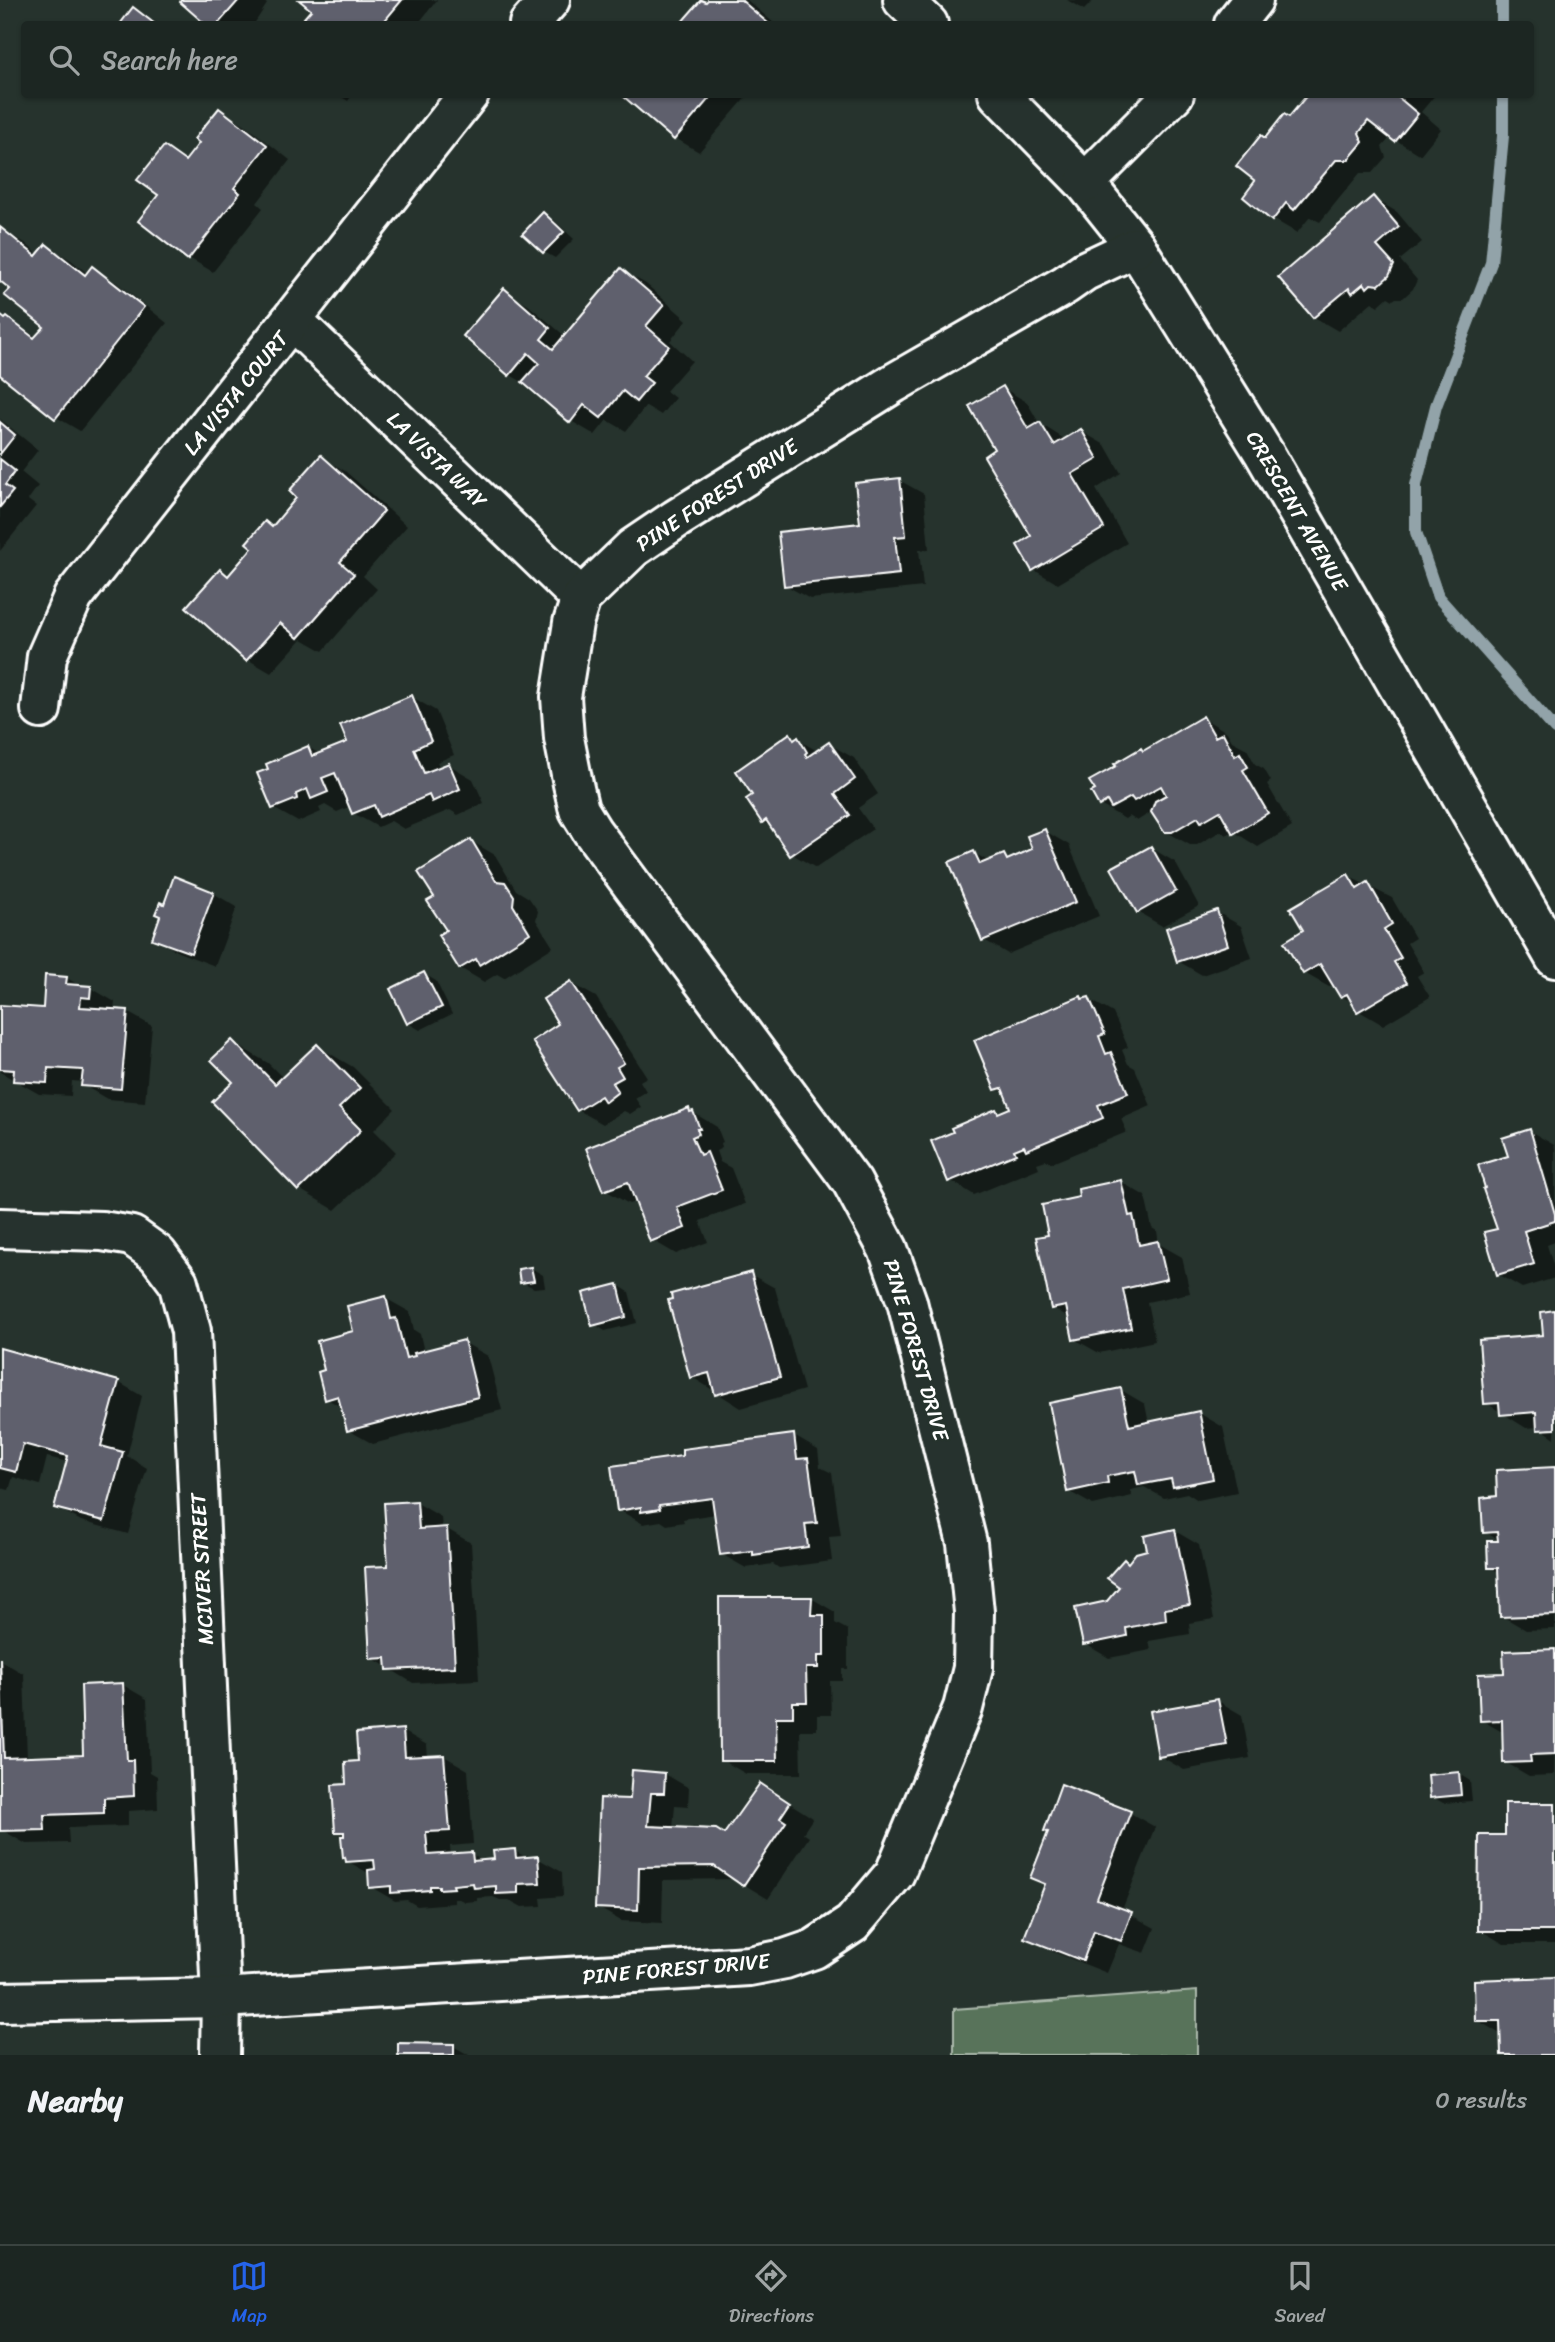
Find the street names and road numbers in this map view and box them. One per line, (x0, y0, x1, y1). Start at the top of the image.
street label: LA VISTA COURT (173, 321, 299, 464)
street label: LA VISTA WAY (377, 401, 497, 519)
street label: CRESCENT AVENUE (1235, 423, 1359, 600)
street label: PINE FOREST DRIVE (628, 427, 807, 562)
street label: PINE FOREST DRIVE (872, 1255, 960, 1447)
street label: MCIVER STREET (179, 1490, 225, 1646)
street label: PINE FOREST DRIVE (581, 1942, 772, 1996)

